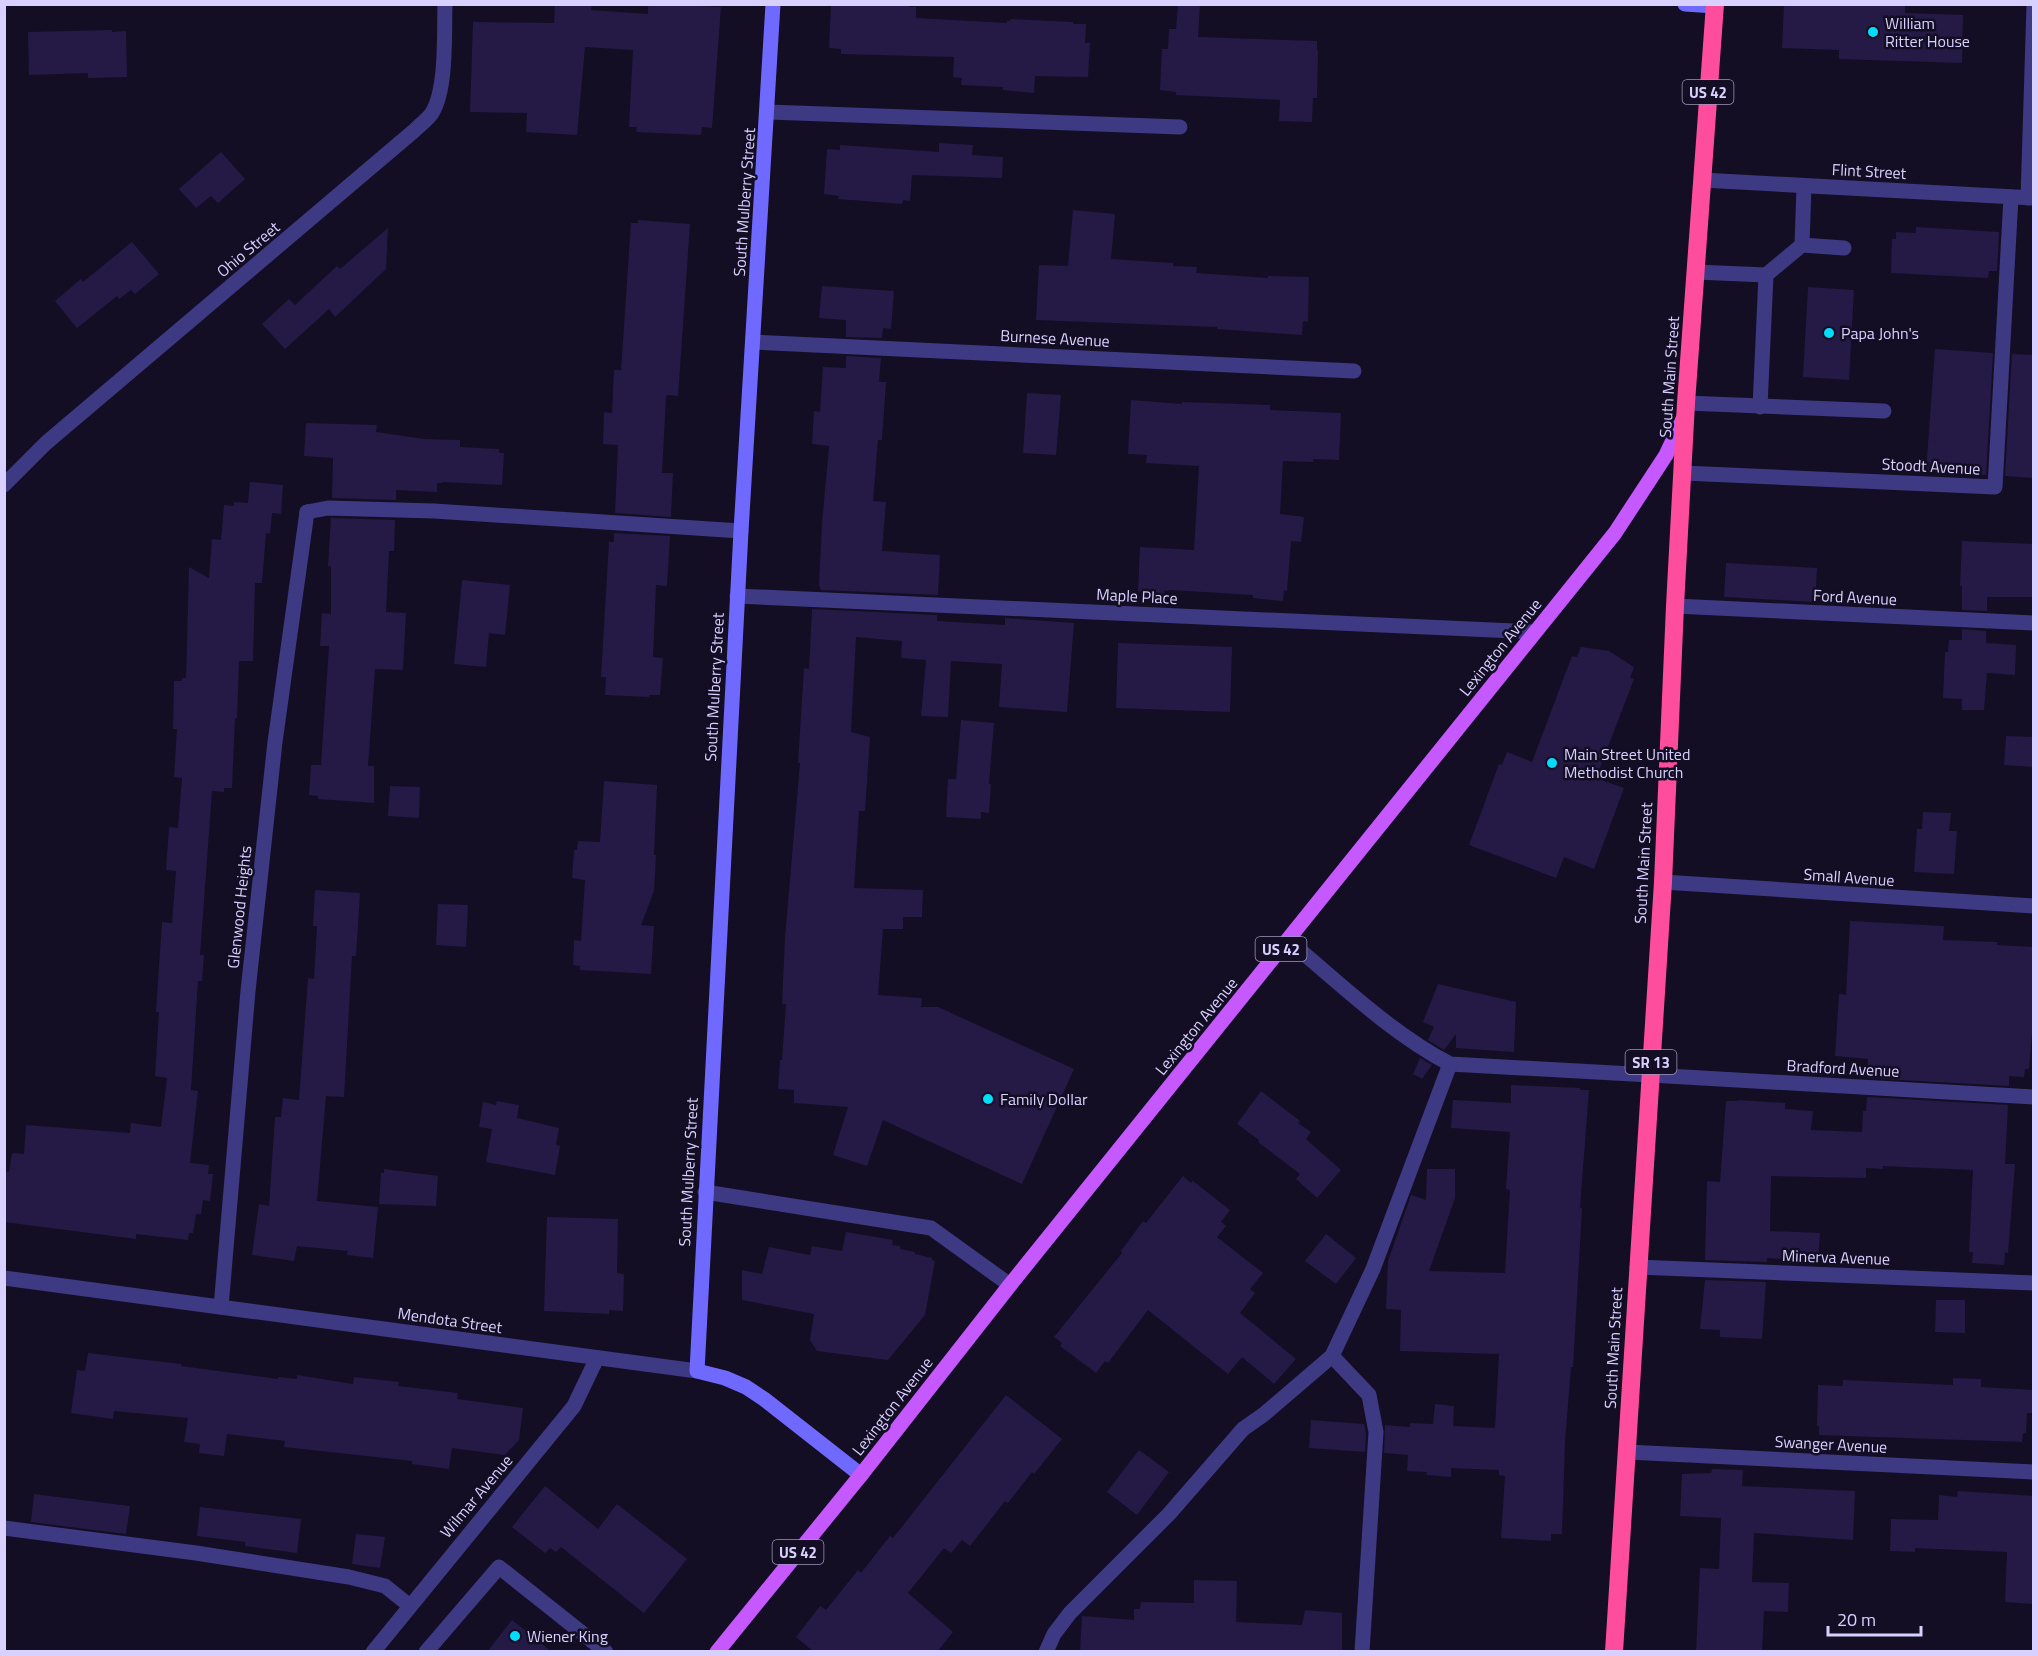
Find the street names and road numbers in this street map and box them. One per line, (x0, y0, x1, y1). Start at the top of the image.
road number: US 42 (1682, 80, 1734, 104)
street label: South Mulberry Street (727, 126, 761, 277)
street label: Flint Street (1831, 157, 1907, 185)
street label: Ohio Street (211, 215, 285, 283)
street label: South Main Street (1653, 315, 1685, 439)
street label: Burnese Avenue (1000, 323, 1110, 353)
street label: Stoodt Avenue (1881, 451, 1981, 481)
street label: Maple Place (1096, 582, 1178, 610)
street label: Ford Avenue (1812, 583, 1898, 611)
street label: Lexington Avenue (1453, 593, 1547, 701)
street label: South Mulberry Street (698, 612, 730, 762)
street label: South Main Street (1628, 801, 1658, 924)
street label: Glenwood Heights (221, 844, 257, 970)
street label: Small Avenue (1803, 862, 1895, 892)
road number: US 42 (1256, 937, 1306, 961)
street label: Lexington Avenue (1149, 972, 1243, 1080)
road number: SR 13 (1626, 1050, 1676, 1074)
street label: Bradford Avenue (1786, 1053, 1900, 1083)
street label: South Mulberry Street (672, 1097, 704, 1247)
street label: Minerva Avenue (1781, 1243, 1891, 1271)
street label: South Main Street (1598, 1286, 1628, 1409)
street label: Mendota Street (396, 1301, 504, 1339)
street label: Lexington Avenue (846, 1352, 938, 1460)
street label: Swanger Avenue (1774, 1429, 1888, 1459)
street label: Wilmar Avenue (434, 1449, 518, 1543)
road number: US 42 (772, 1540, 824, 1564)

